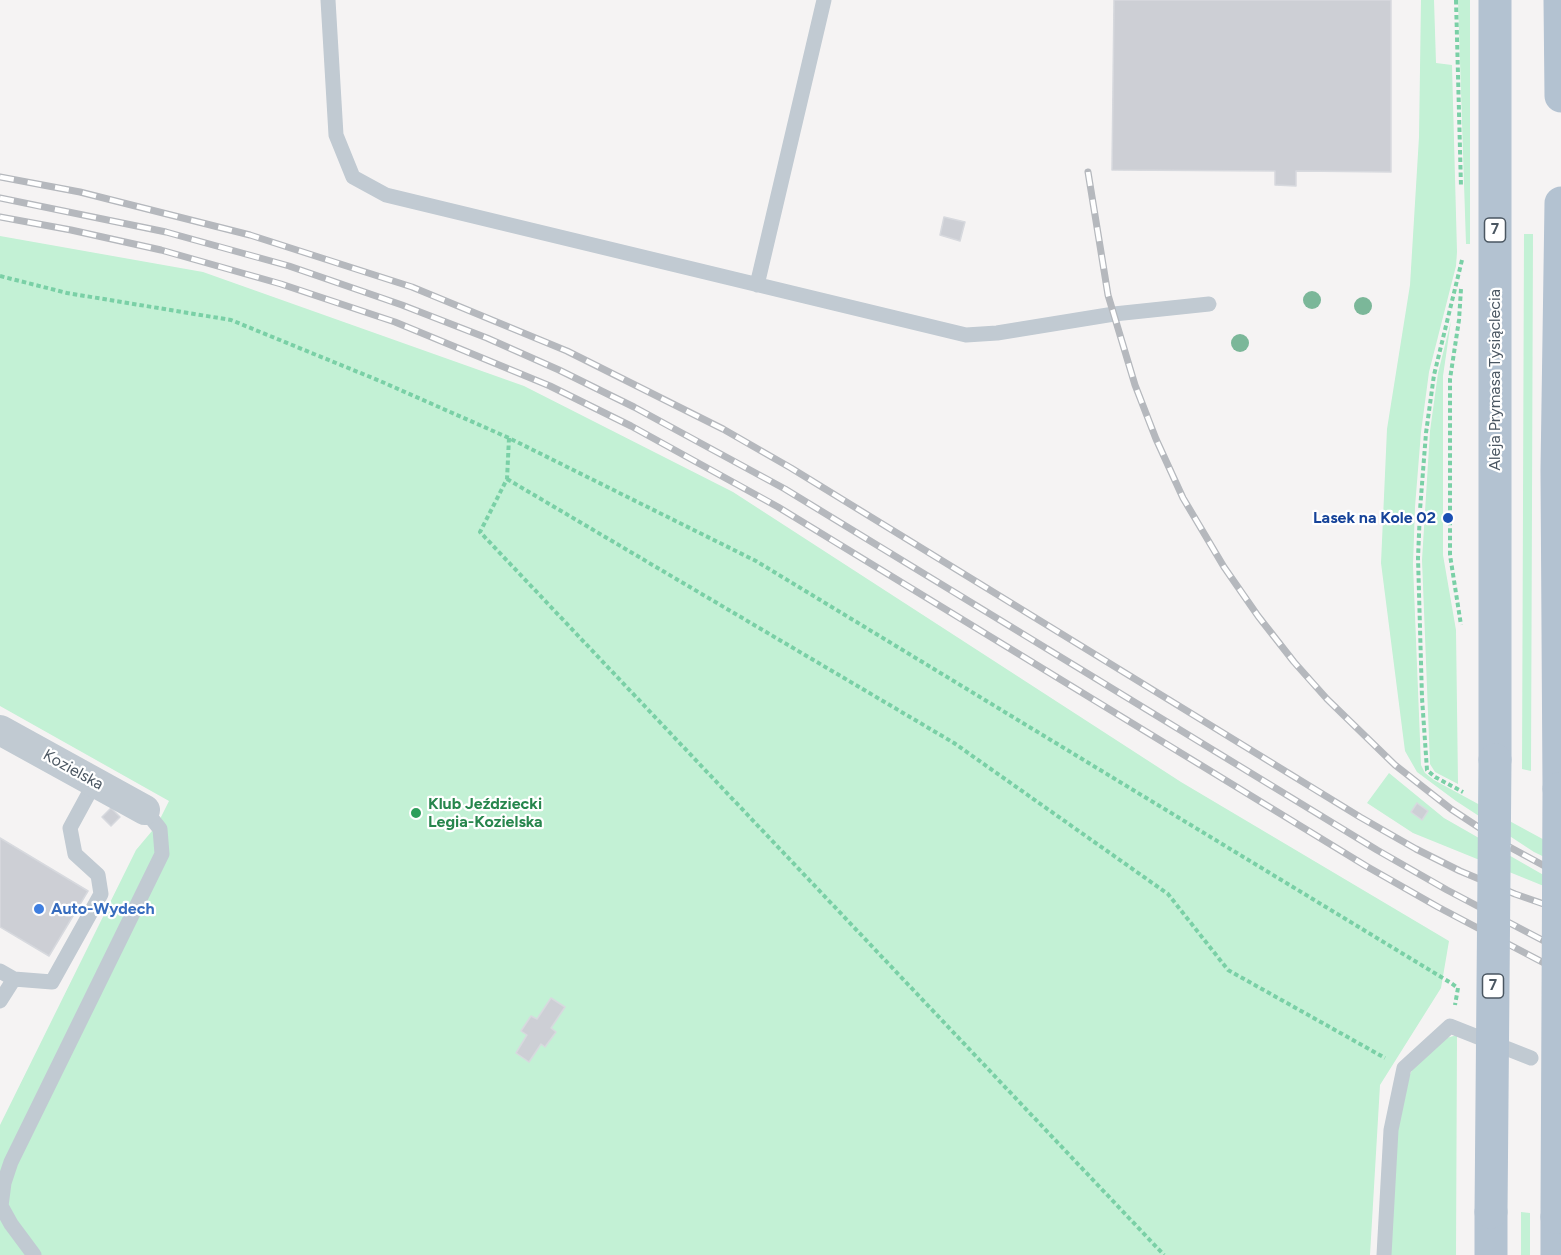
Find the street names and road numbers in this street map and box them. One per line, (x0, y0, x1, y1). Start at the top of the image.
road number: 7 (1484, 218, 1506, 242)
street label: Aleja Prymasa Tysiąclecia (1485, 289, 1505, 471)
street label: Kozielska (40, 746, 106, 794)
road number: 7 (1482, 974, 1504, 998)

